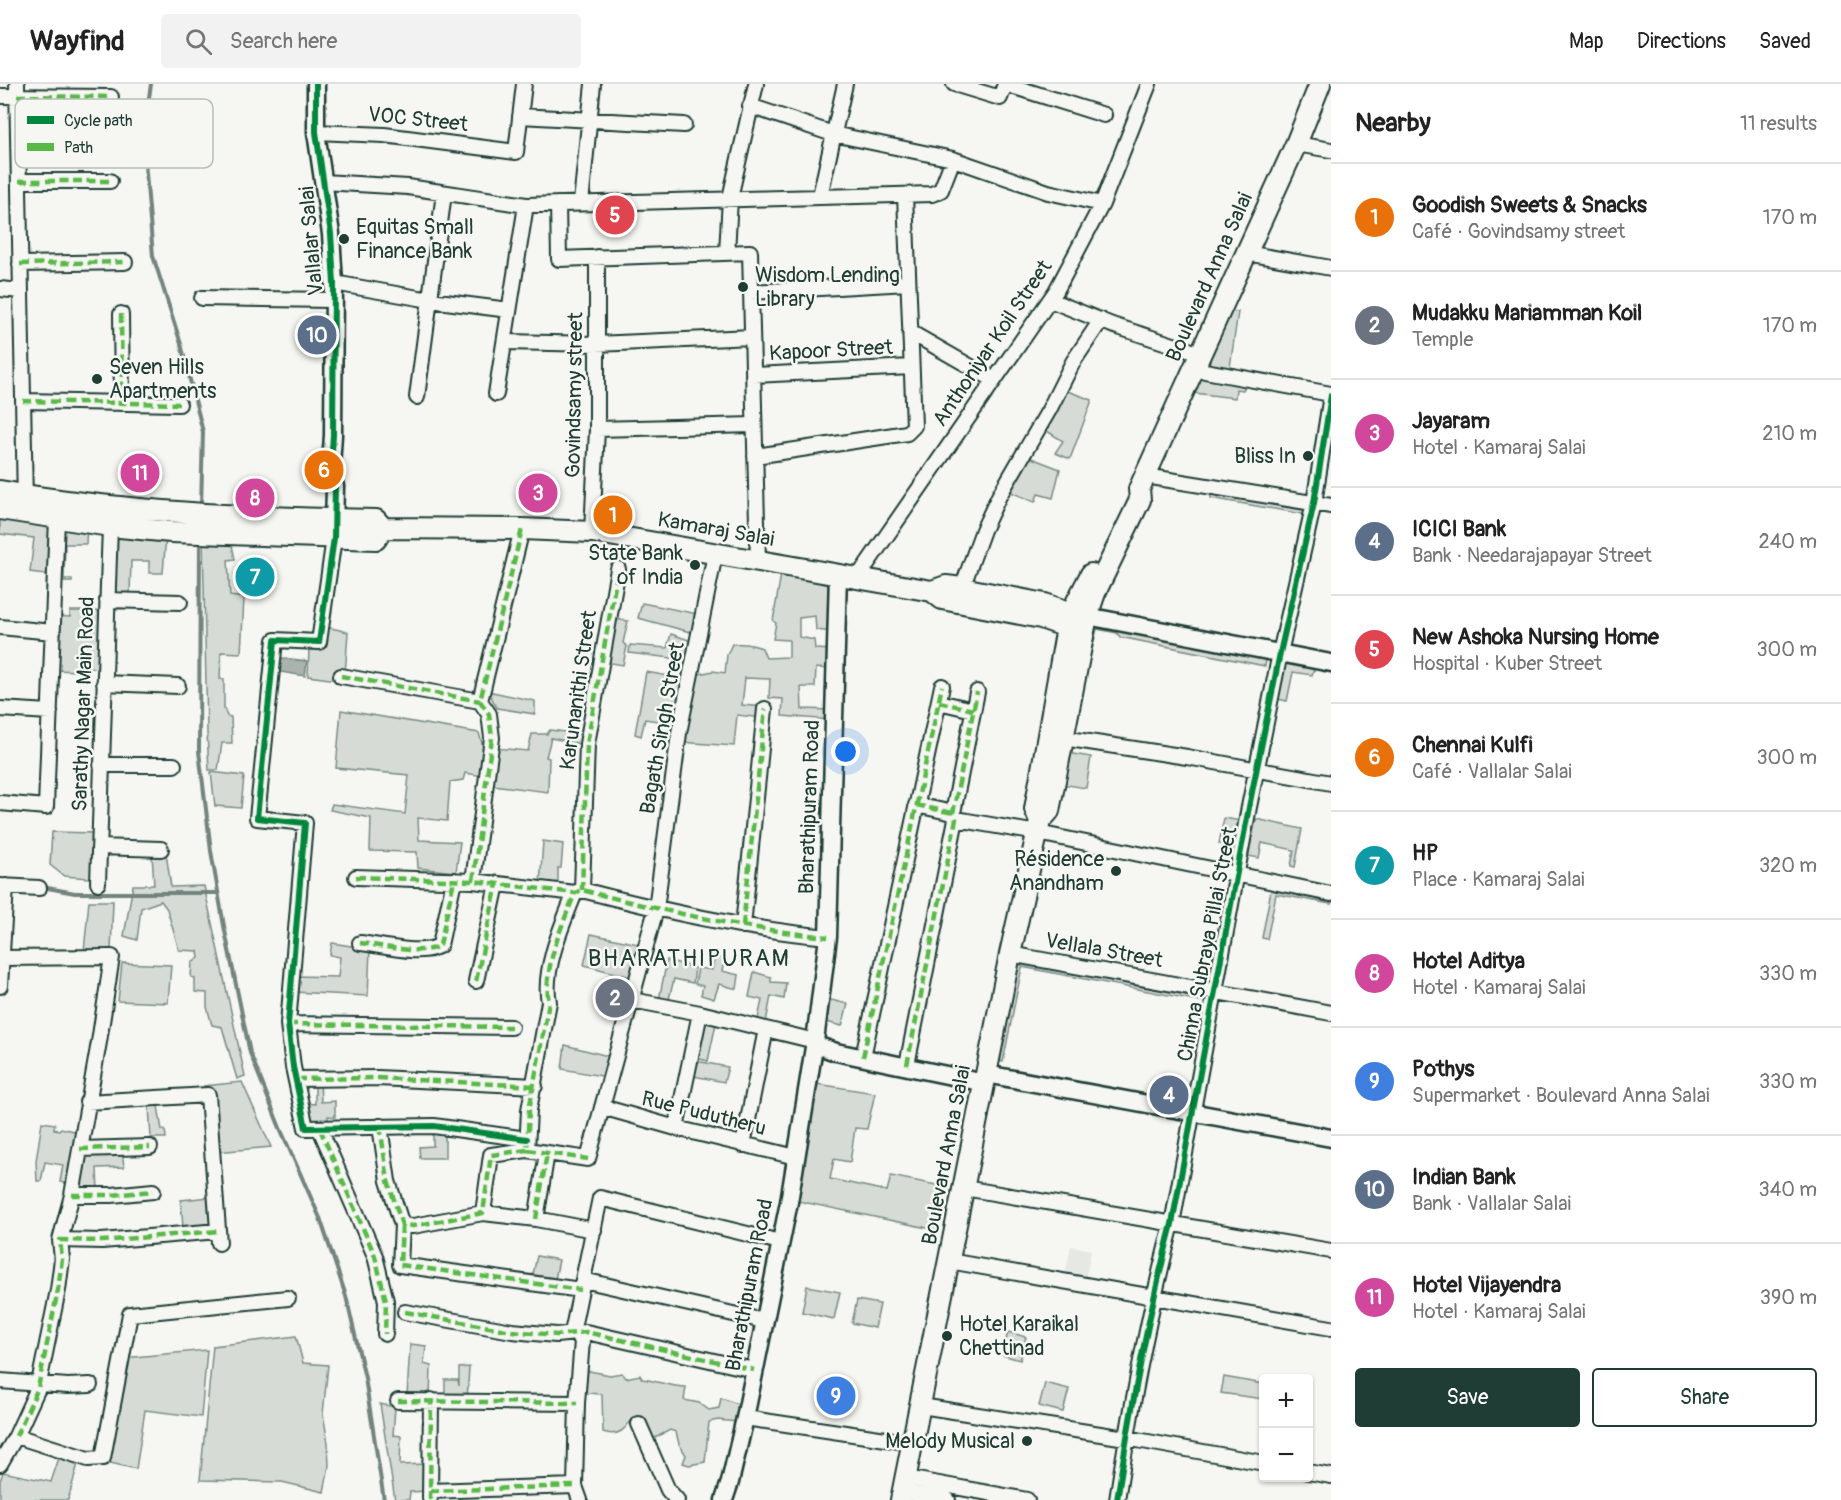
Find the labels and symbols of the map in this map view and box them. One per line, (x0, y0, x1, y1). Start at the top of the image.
legend (15, 99, 213, 168)
street label: VOC Street (367, 101, 470, 138)
text: Cycle path (64, 111, 132, 131)
text: Path (64, 138, 93, 158)
street label: Vallalar Salai (293, 185, 330, 297)
street label: Boulevard Anna Salai (1160, 188, 1259, 366)
pin: 5 (596, 192, 634, 238)
place label: Equitas Small Finance Bank (356, 214, 474, 265)
marker: Equitas Small Finance Bank (337, 232, 351, 246)
street label: Anthoniyar Koil Street (927, 254, 1059, 432)
place label: Wisdom Lending Library (755, 262, 900, 313)
marker: Wisdom Lending Library (736, 280, 750, 294)
street label: Govindsamy street (560, 311, 589, 478)
pin: 10 (298, 312, 336, 358)
street label: Kapoor Street (768, 334, 894, 367)
place label: Seven Hills Apartments (109, 354, 217, 405)
marker: Seven Hills Apartments (90, 372, 104, 386)
place label: Bliss In (1234, 443, 1296, 470)
pin: 6 (304, 448, 344, 492)
marker: Bliss In (1301, 449, 1315, 463)
pin: 11 (120, 450, 160, 496)
pin: 3 (518, 470, 558, 516)
pin: 8 (236, 476, 274, 520)
pin: 1 (594, 492, 632, 538)
street label: Kamaraj Salai (655, 506, 777, 553)
place label: State Bank of India (588, 540, 683, 591)
pin: 7 (236, 554, 274, 600)
marker: State Bank of India (688, 558, 702, 572)
street label: Sarathy Nagar Main Road (66, 596, 101, 812)
street label: Karunanithi Street (554, 608, 603, 772)
street label: Bagath Singh Street (634, 640, 691, 816)
street label: Bharathipuram Road (793, 719, 826, 895)
your location (831, 737, 860, 766)
street label: Chinna Subraya Pillai Street (1171, 824, 1244, 1064)
place label: Résidence Anandham (1009, 846, 1105, 897)
marker: Résidence Anandham (1109, 864, 1123, 878)
street label: Vellala Street (1043, 927, 1165, 974)
district label: BHARATHIPURAM (588, 944, 790, 973)
pin: 2 (596, 976, 634, 1020)
street label: Boulevard Anna Salai (916, 1063, 977, 1247)
pin: 4 (1150, 1072, 1188, 1118)
street label: Rue Pudutheru (639, 1085, 769, 1142)
street label: Bharathipuram Road (720, 1197, 779, 1373)
place label: Hotel Karaikal Chettinad (959, 1311, 1079, 1362)
marker: Hotel Karaikal Chettinad (940, 1329, 954, 1343)
pin: 9 (816, 1374, 856, 1418)
place label: Melody Musical (885, 1428, 1015, 1455)
marker: Melody Musical (1020, 1434, 1034, 1448)

